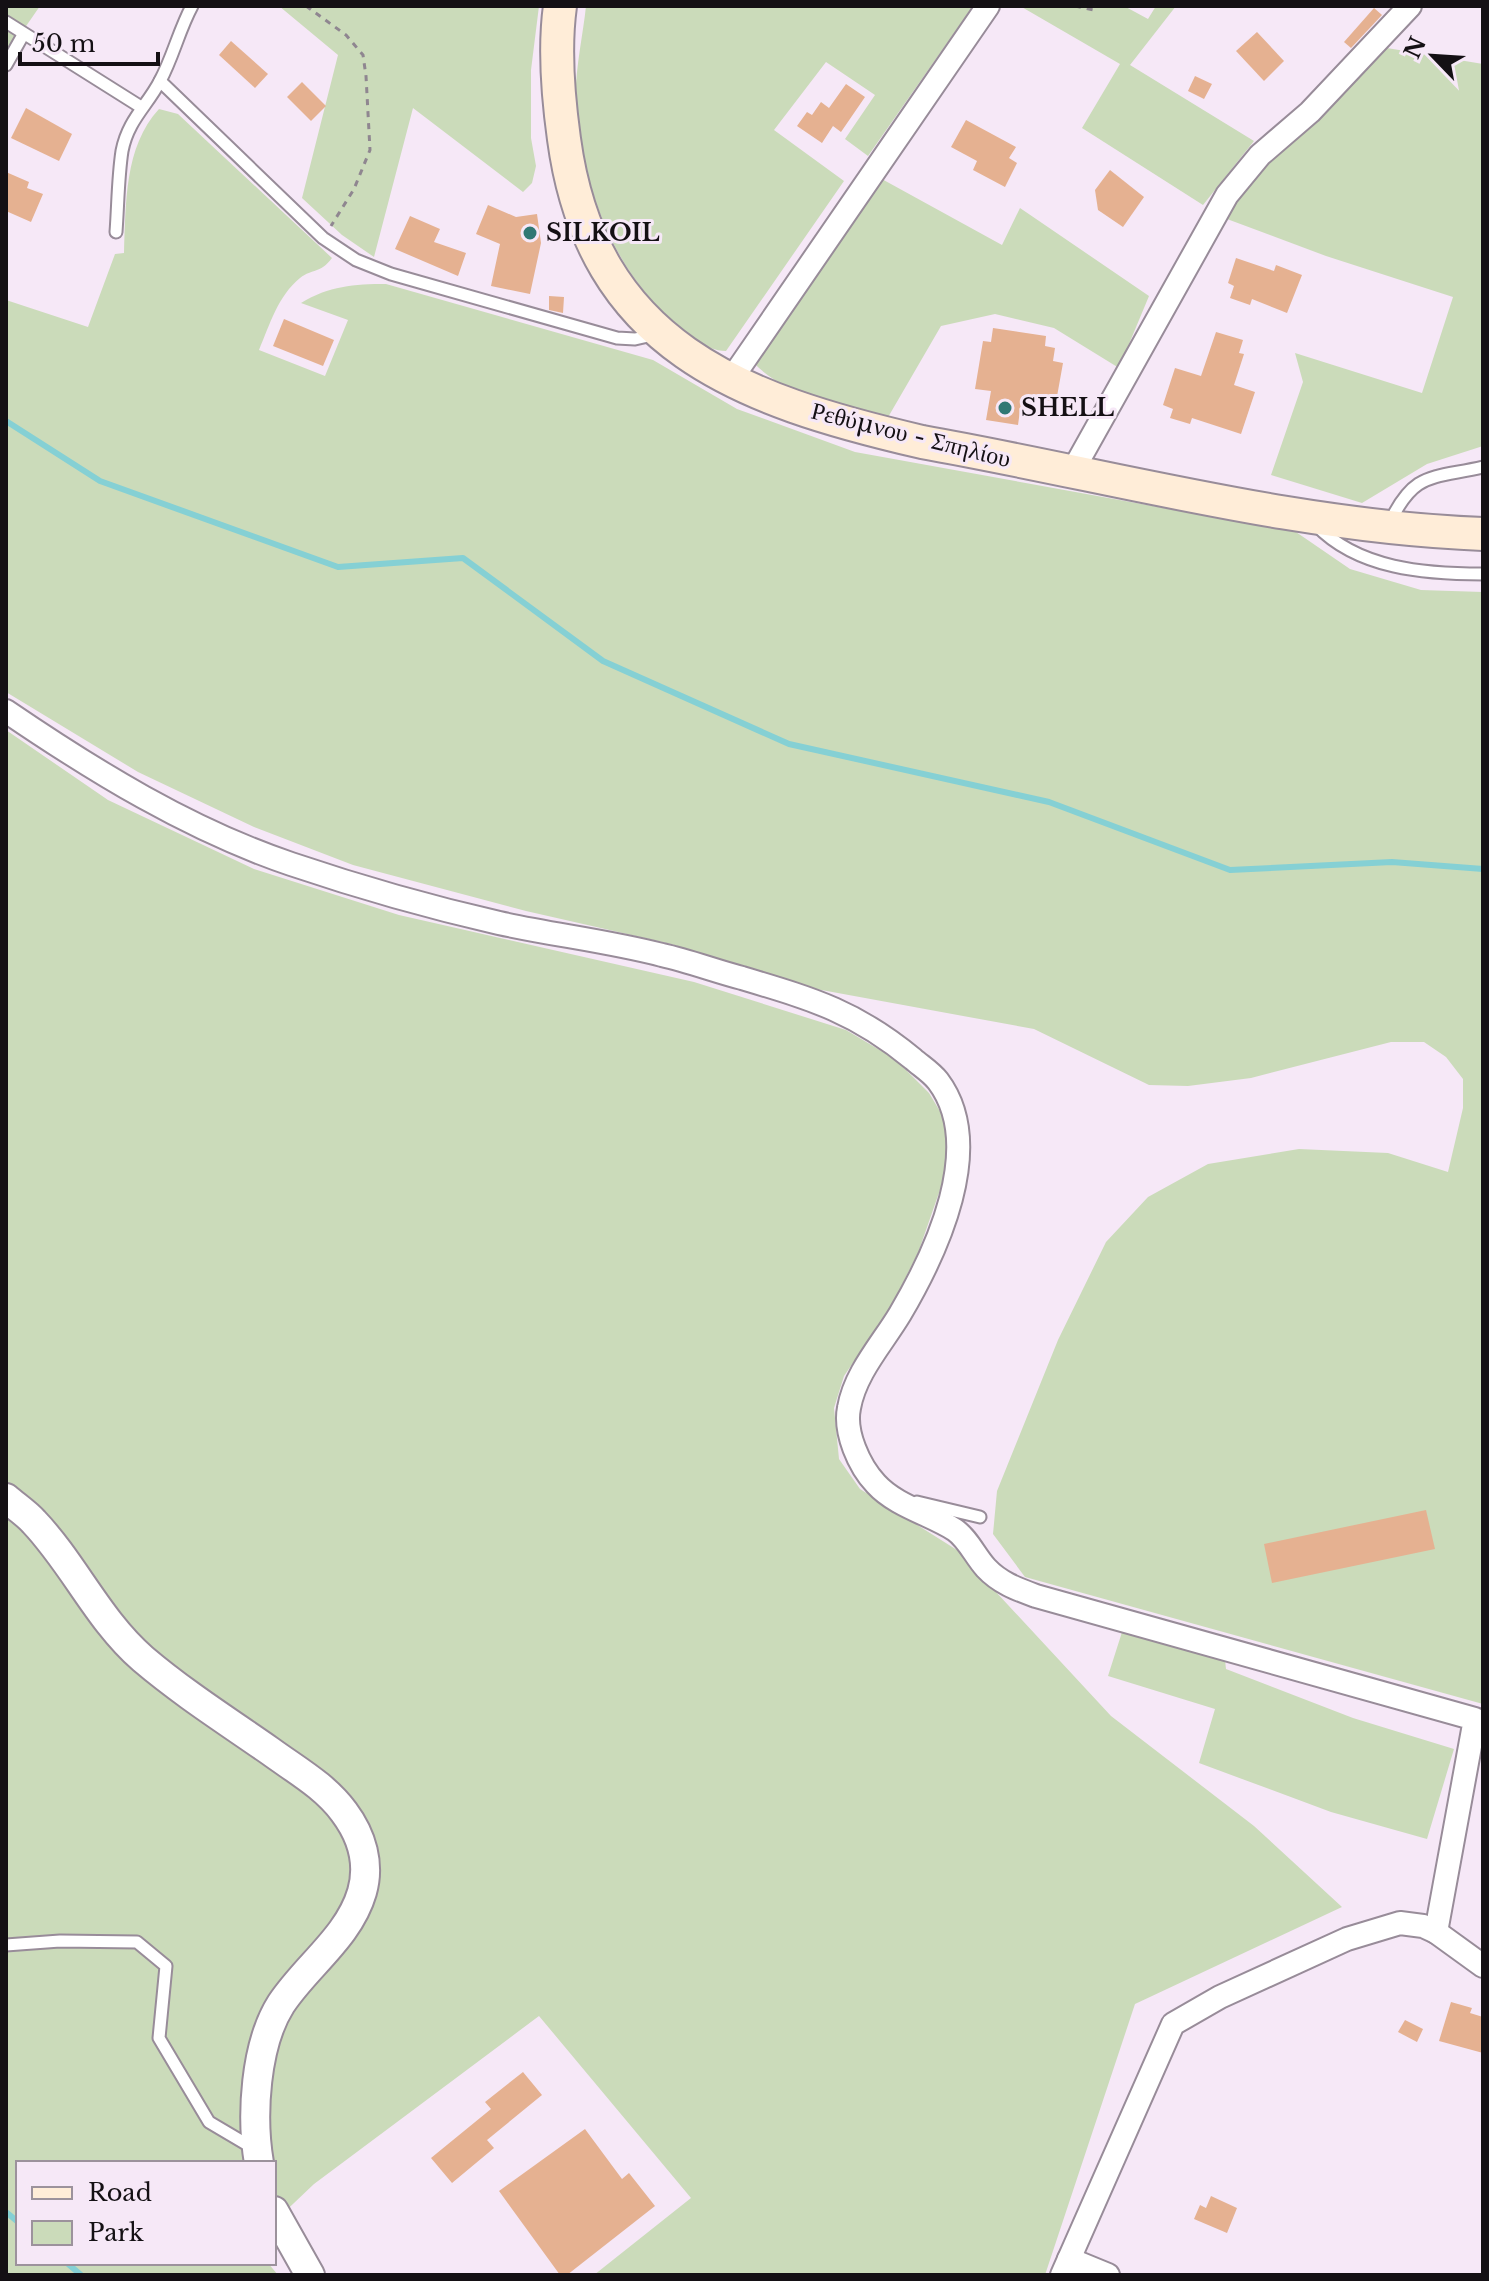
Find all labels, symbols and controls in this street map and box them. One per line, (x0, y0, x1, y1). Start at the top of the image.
scale bar (20, 16, 158, 66)
north arrow (1393, 16, 1473, 96)
text: 50 m (32, 29, 96, 58)
text: N (1399, 32, 1432, 63)
place label: SILKOIL (546, 218, 660, 247)
marker: SILKOIL (521, 224, 539, 242)
place label: SHELL (1021, 393, 1114, 422)
street label: Ρεθύμνου - Σπηλίου (808, 396, 1014, 473)
marker: SHELL (996, 399, 1014, 417)
legend (16, 2161, 276, 2265)
text: Road (88, 2178, 152, 2207)
text: Park (88, 2218, 144, 2247)

